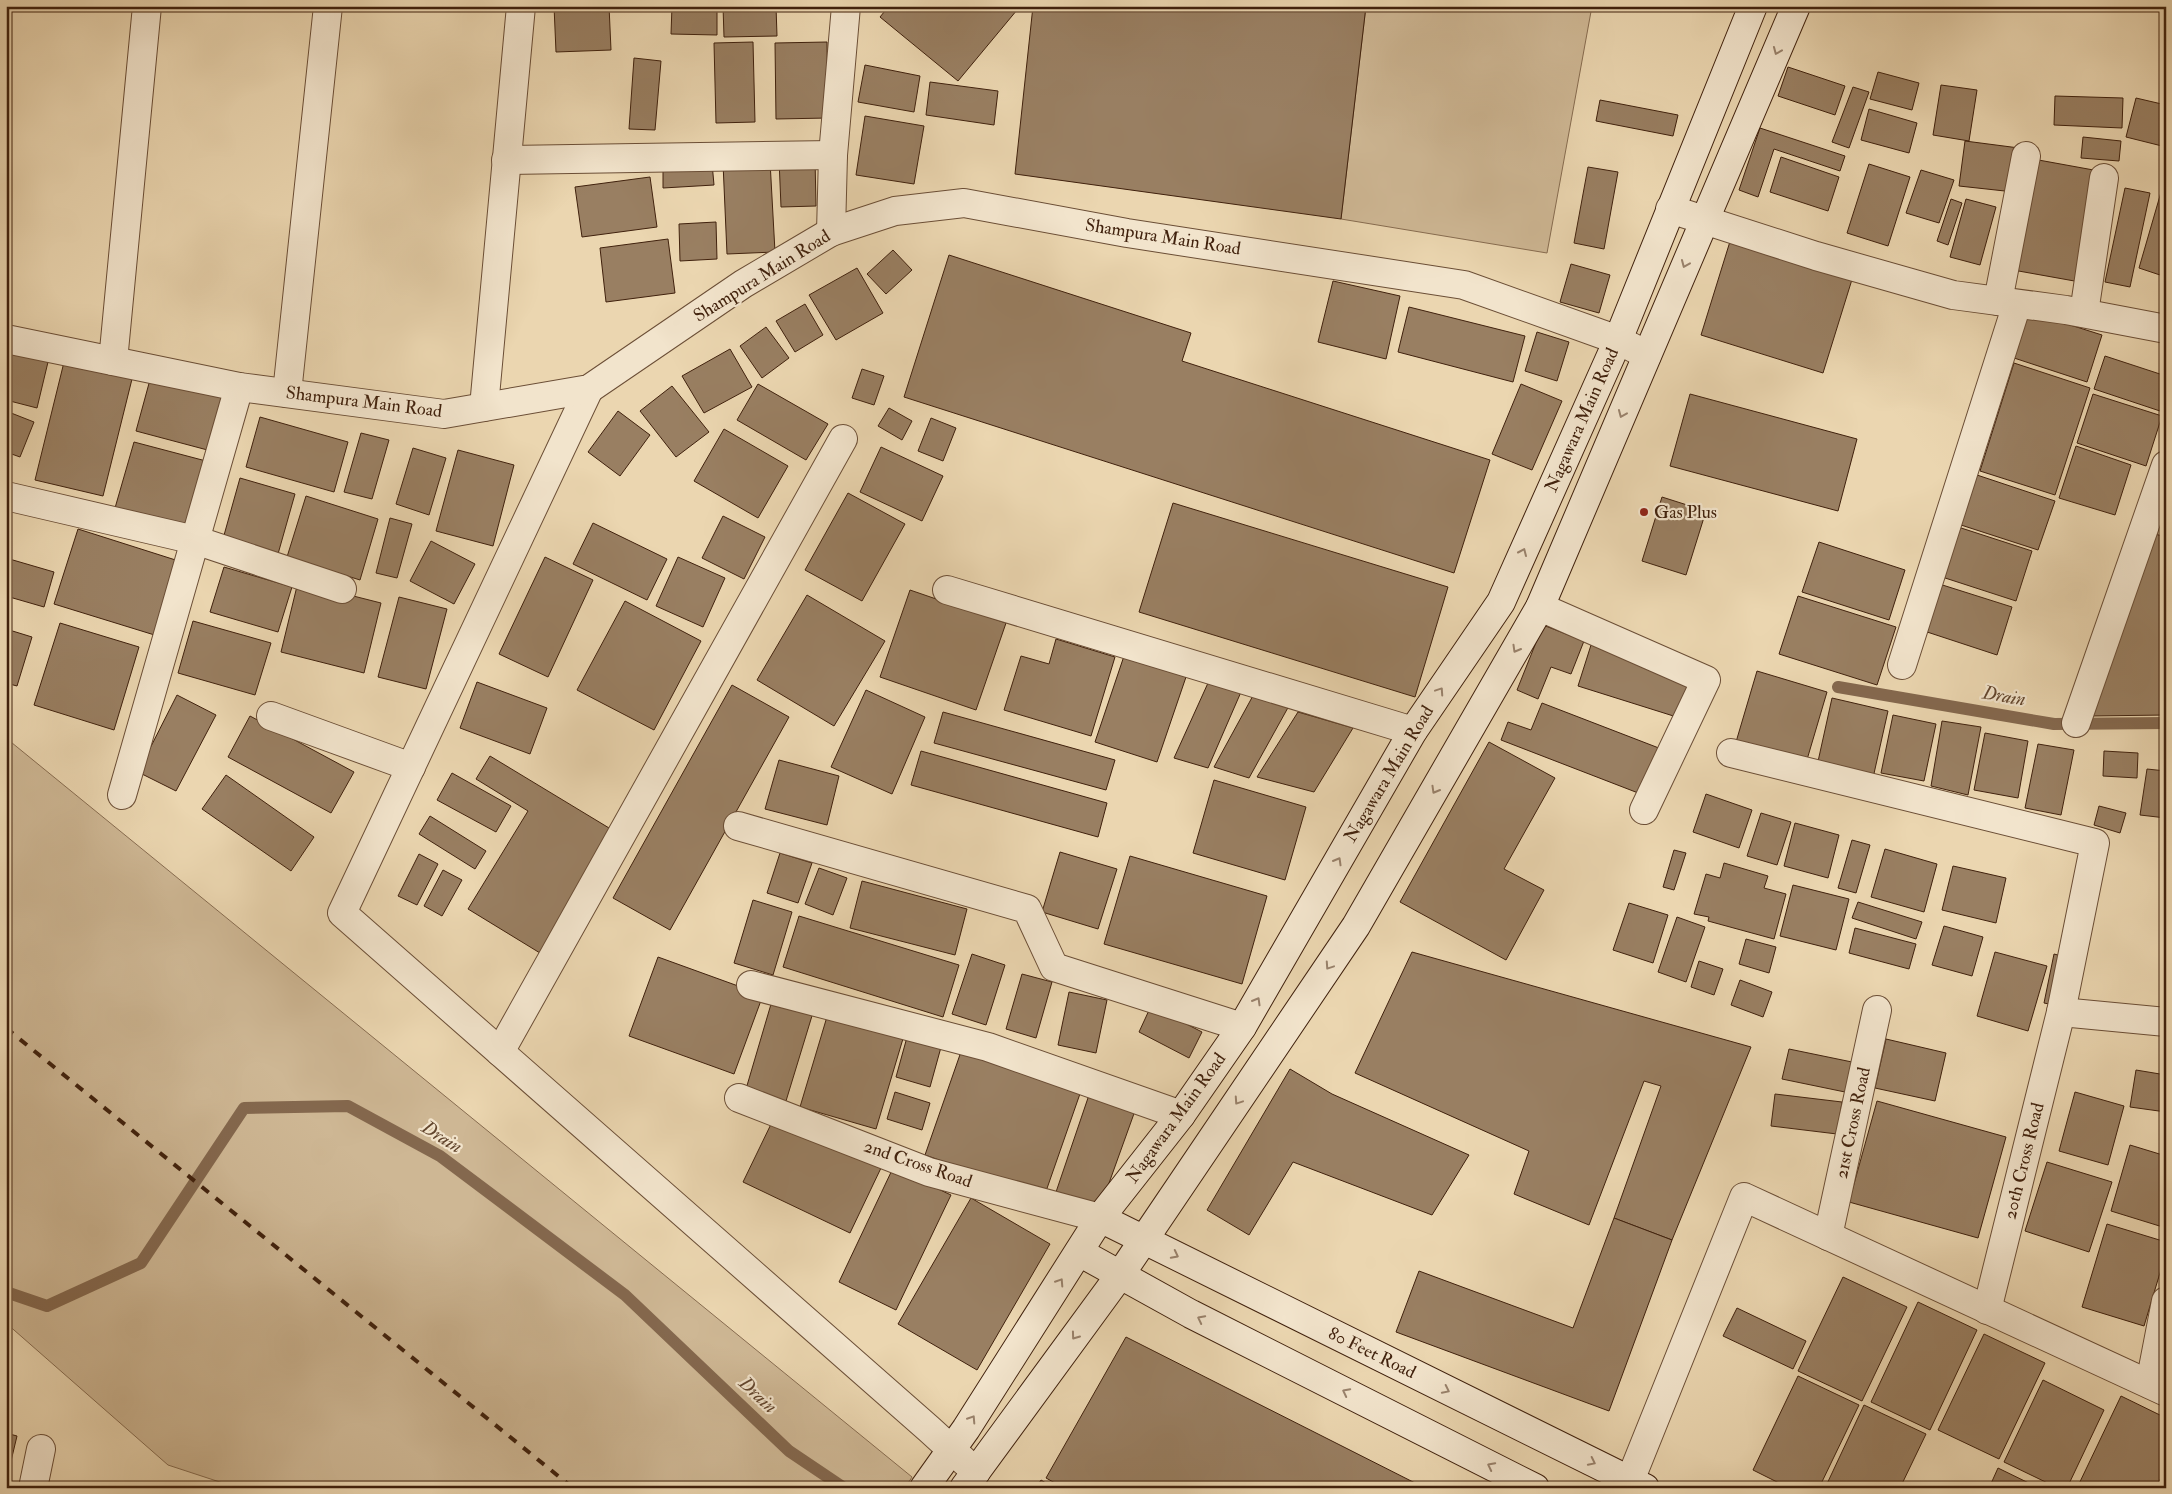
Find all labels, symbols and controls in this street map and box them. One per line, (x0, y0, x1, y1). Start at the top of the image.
one-way arrow (1772, 46, 1783, 55)
street label: Shampura Main Road (1084, 213, 1243, 261)
street label: Shampura Main Road (689, 225, 835, 327)
one-way arrow (1681, 259, 1692, 268)
street label: Nagawara Main Road (1540, 344, 1624, 496)
street label: Shampura Main Road (285, 381, 444, 423)
one-way arrow (1617, 409, 1628, 418)
place label: Gas Plus (1654, 501, 1717, 524)
marker: Gas Plus (1638, 506, 1650, 518)
one-way arrow (1517, 548, 1527, 557)
one-way arrow (1512, 644, 1522, 653)
water label: Drain (1980, 680, 2027, 712)
one-way arrow (1434, 688, 1443, 697)
street label: Nagawara Main Road (1339, 701, 1439, 847)
one-way arrow (1431, 785, 1441, 794)
one-way arrow (1332, 857, 1342, 866)
one-way arrow (1326, 960, 1335, 970)
one-way arrow (1250, 998, 1260, 1007)
street label: Nagawara Main Road (1121, 1048, 1231, 1188)
street label: 21st Cross Road (1830, 1065, 1876, 1181)
one-way arrow (1235, 1095, 1244, 1105)
street label: 20th Cross Road (1998, 1100, 2050, 1222)
water label: Drain (416, 1115, 467, 1159)
street label: 2nd Cross Road (861, 1135, 975, 1193)
one-way arrow (1170, 1249, 1179, 1259)
one-way arrow (1053, 1279, 1063, 1288)
one-way arrow (1197, 1315, 1206, 1325)
street label: 80 Feet Road (1324, 1322, 1420, 1384)
one-way arrow (1073, 1330, 1081, 1339)
water label: Drain (733, 1371, 782, 1419)
one-way arrow (1441, 1384, 1450, 1394)
one-way arrow (1342, 1388, 1351, 1398)
one-way arrow (966, 1416, 975, 1425)
one-way arrow (1587, 1456, 1596, 1466)
one-way arrow (1487, 1462, 1496, 1472)

